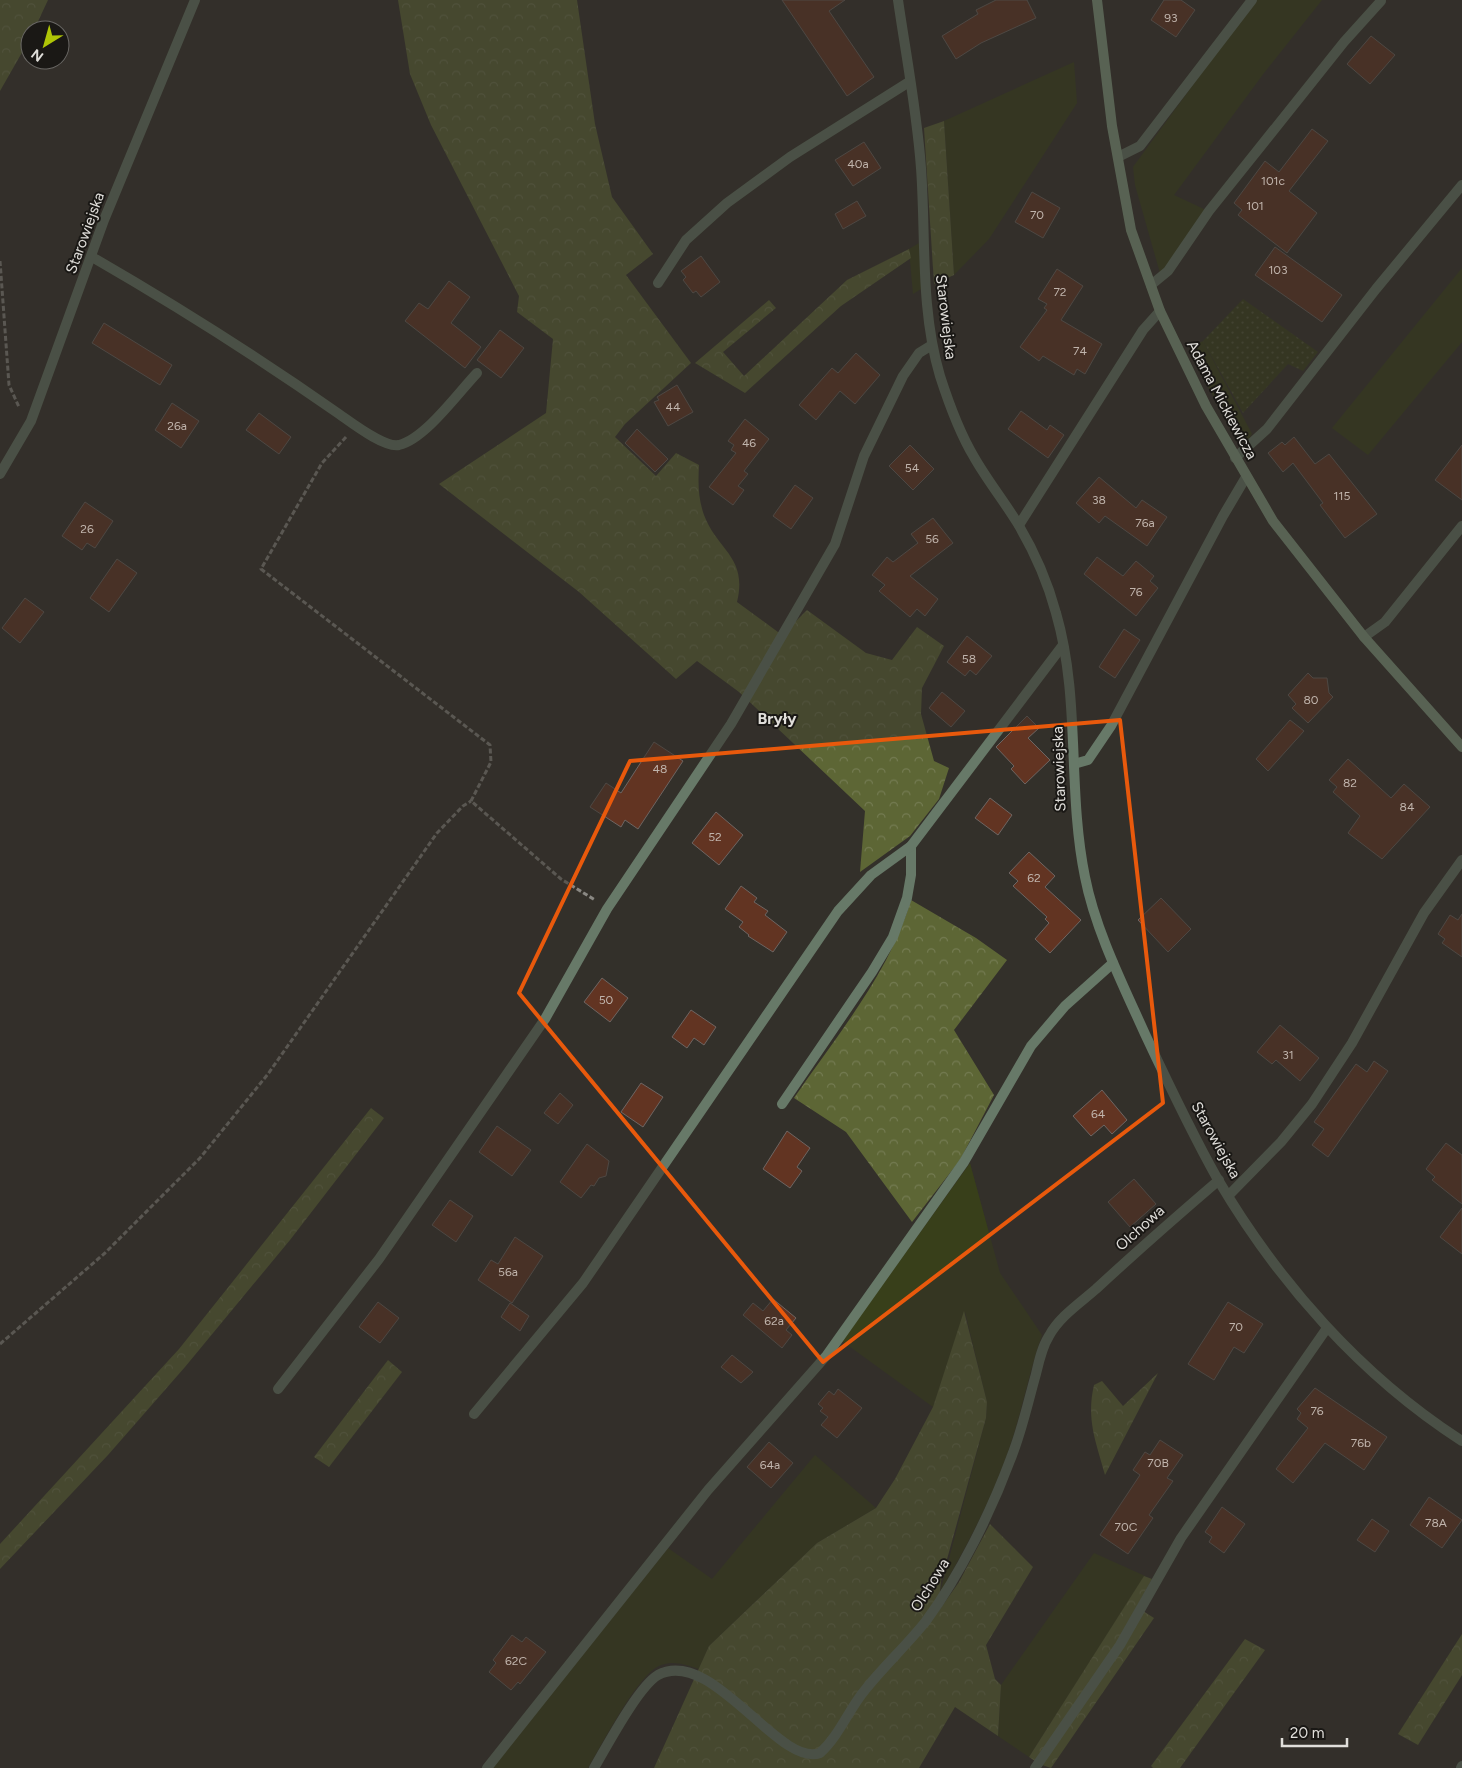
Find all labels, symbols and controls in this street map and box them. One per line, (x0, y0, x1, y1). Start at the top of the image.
house number: 93 (1164, 11, 1178, 25)
north arrow (20, 20, 70, 70)
text: N (28, 45, 47, 65)
house number: 40a (847, 157, 869, 171)
house number: 101c (1261, 174, 1286, 188)
street label: Starowiejska (62, 190, 108, 276)
house number: 101 (1246, 199, 1264, 213)
house number: 70 (1030, 208, 1044, 222)
house number: 103 (1268, 263, 1288, 277)
street label: Starowiejska (932, 274, 960, 360)
house number: 72 (1053, 285, 1067, 299)
street label: Adama Mickiewicza (1183, 337, 1261, 463)
house number: 74 (1073, 344, 1087, 358)
house number: 44 (666, 400, 681, 414)
house number: 26a (167, 419, 187, 433)
house number: 46 (742, 436, 756, 450)
house number: 54 (905, 461, 920, 475)
house number: 115 (1334, 489, 1351, 503)
house number: 38 (1092, 493, 1106, 507)
house number: 76a (1135, 516, 1155, 530)
house number: 26 (80, 522, 94, 536)
house number: 56 (925, 532, 939, 546)
house number: 76 (1129, 585, 1143, 599)
house number: 58 (962, 652, 976, 666)
house number: 80 (1303, 693, 1319, 707)
district label: Bryły (758, 709, 797, 728)
street label: Starowiejska (1049, 726, 1069, 812)
house number: 48 (653, 762, 667, 776)
house number: 82 (1343, 776, 1357, 790)
house number: 84 (1400, 800, 1415, 814)
house number: 52 (708, 830, 722, 844)
house number: 62 (1027, 871, 1041, 885)
house number: 50 (599, 993, 614, 1007)
house number: 31 (1282, 1048, 1294, 1062)
street label: Starowiejska (1187, 1098, 1245, 1182)
house number: 64 (1091, 1107, 1106, 1121)
street label: Olchowa (1112, 1202, 1168, 1254)
house number: 56a (498, 1265, 518, 1279)
house number: 62a (764, 1314, 784, 1328)
house number: 70 (1229, 1320, 1243, 1334)
house number: 76 (1310, 1404, 1324, 1418)
house number: 76b (1351, 1436, 1371, 1450)
house number: 70B (1147, 1456, 1169, 1470)
house number: 64a (760, 1458, 780, 1472)
house number: 78A (1425, 1516, 1447, 1530)
house number: 70C (1115, 1520, 1138, 1534)
street label: Olchowa (907, 1555, 953, 1615)
house number: 62C (505, 1654, 527, 1668)
scale bar (1282, 1716, 1347, 1748)
text: 20 m (1290, 1724, 1324, 1742)

